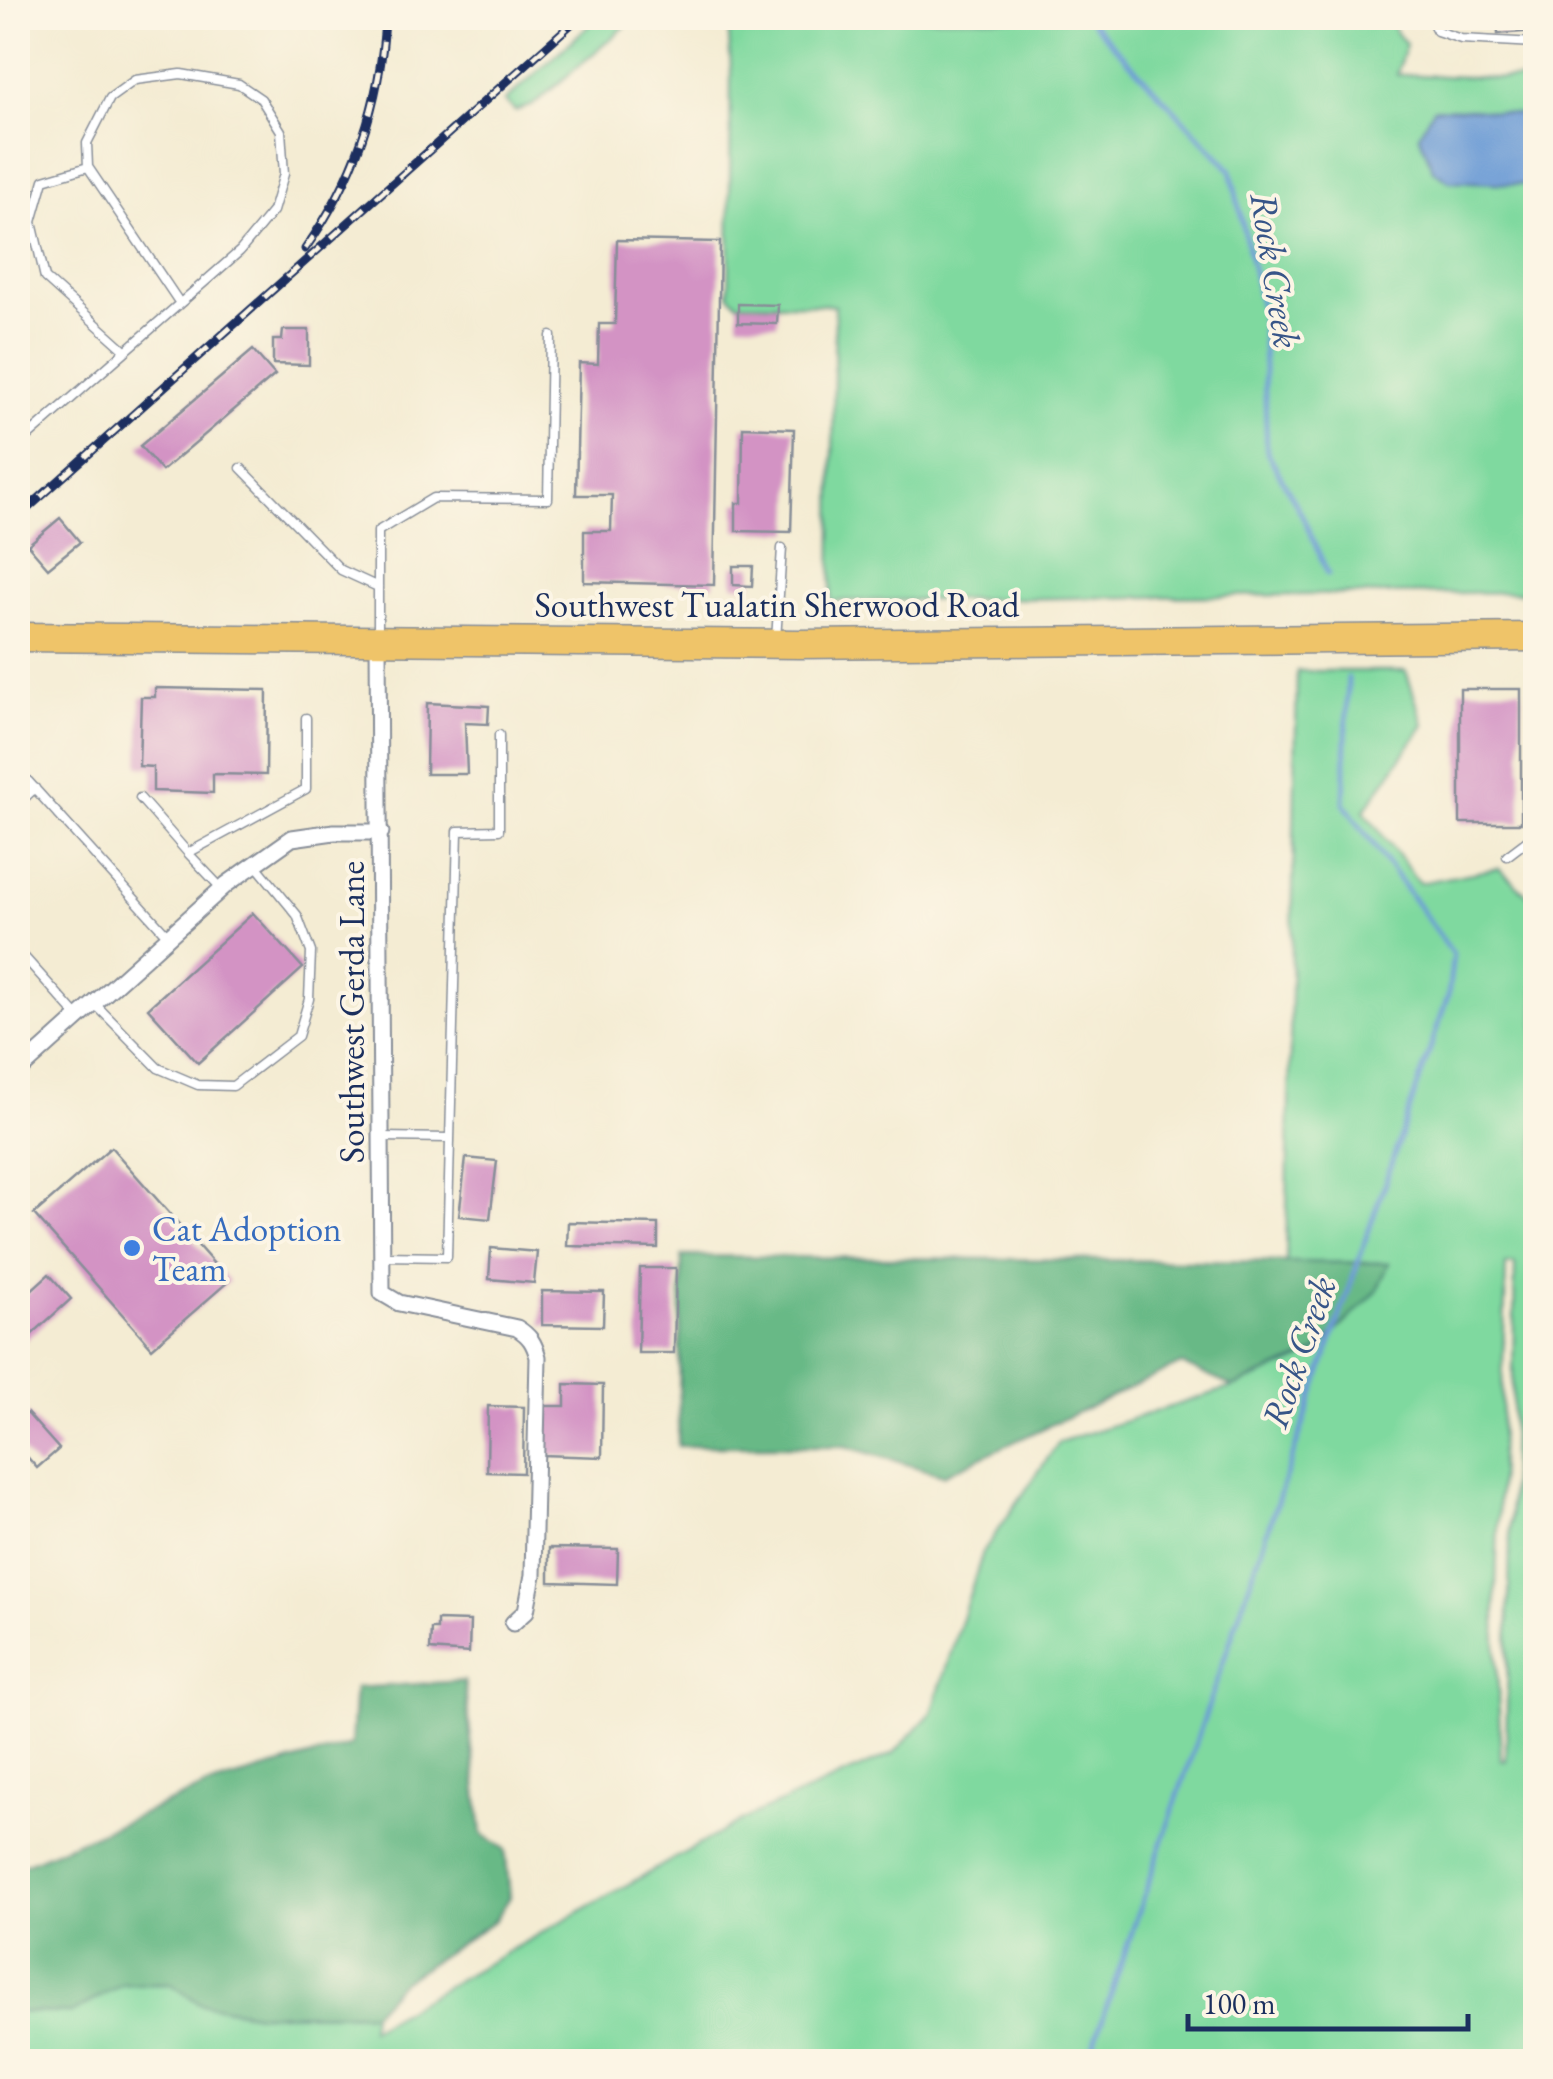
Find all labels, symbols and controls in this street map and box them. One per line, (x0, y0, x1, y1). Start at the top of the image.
water label: Rock Creek (1240, 189, 1312, 351)
street label: Southwest Tualatin Sherwood Road (535, 582, 1020, 627)
street label: Southwest Gerda Lane (329, 861, 374, 1163)
place label: Cat Adoption Team (152, 1206, 342, 1291)
marker: Cat Adoption Team (121, 1237, 143, 1259)
water label: Rock Creek (1249, 1270, 1347, 1434)
scale bar (1188, 1969, 1468, 2031)
text: 100 m (1203, 1984, 1276, 2023)

